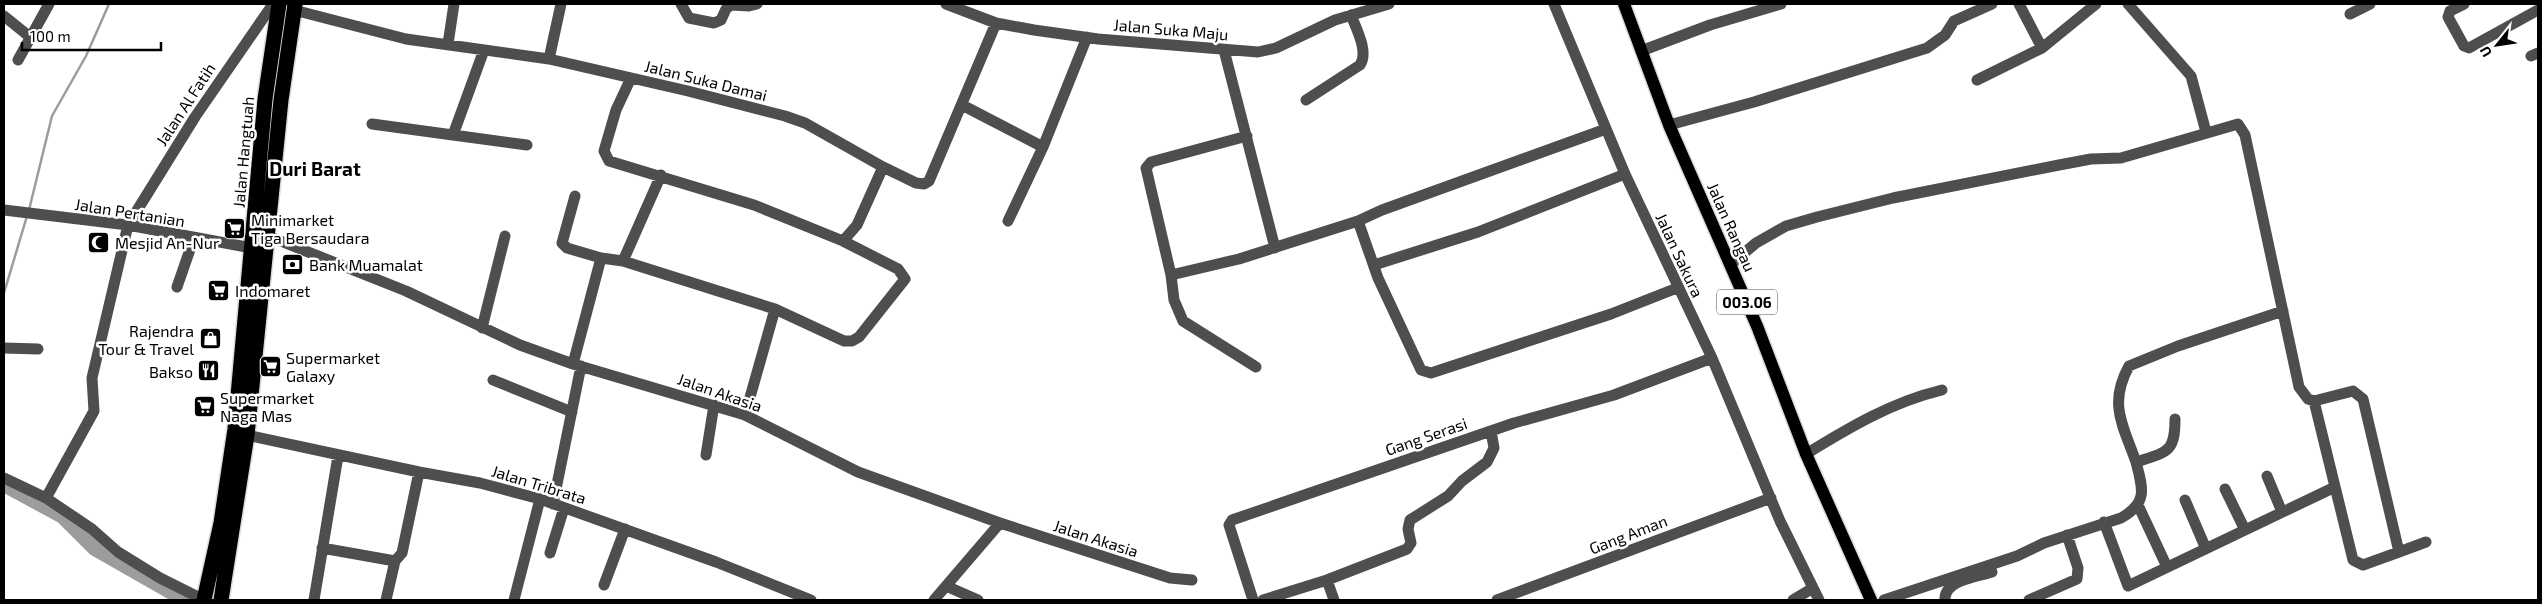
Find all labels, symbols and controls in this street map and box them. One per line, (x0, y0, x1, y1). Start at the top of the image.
street label: Jalan Suka Maju (1113, 15, 1229, 44)
scale bar (22, 20, 161, 52)
north arrow (2472, 20, 2522, 70)
text: 100 m (30, 27, 71, 45)
text: U (2476, 43, 2495, 60)
street label: Jalan Suka Damai (643, 56, 769, 104)
street label: Jalan Al Fatih (151, 59, 219, 149)
street label: Jalan Hangtuah (229, 96, 257, 208)
district label: Duri Barat (269, 157, 361, 180)
street label: Jalan Rangau (1704, 180, 1760, 274)
street label: Jalan Pertanian (74, 194, 186, 230)
place label: Minimarket Tiga Bersaudara (251, 210, 370, 247)
street label: Jalan Sakura (1652, 210, 1708, 300)
supermarket icon: Minimarket Tiga Bersaudara (223, 216, 247, 240)
mosque icon: Mesjid An-Nur (87, 230, 111, 254)
place label: Mesjid An-Nur (115, 233, 220, 253)
bank icon: Bank Muamalat (281, 252, 305, 276)
place label: Bank Muamalat (309, 255, 423, 274)
supermarket icon: Indomaret (207, 278, 231, 302)
place label: Indomaret (235, 281, 310, 300)
road number: 003.06 (1717, 290, 1777, 314)
place label: Rajendra Tour & Travel (98, 321, 194, 358)
shop icon: Rajendra Tour & Travel (198, 327, 222, 351)
place label: Supermarket Galaxy (286, 348, 380, 385)
supermarket icon: Supermarket Galaxy (258, 354, 282, 378)
restaurant icon: Bakso (197, 359, 221, 383)
place label: Bakso (149, 362, 193, 381)
street label: Jalan Akasia (675, 369, 765, 415)
place label: Supermarket Naga Mas (220, 388, 314, 425)
supermarket icon: Supermarket Naga Mas (192, 394, 216, 418)
street label: Gang Serasi (1382, 413, 1470, 459)
street label: Jalan Tribrata (490, 461, 588, 507)
street label: Gang Aman (1586, 510, 1670, 558)
street label: Jalan Akasia (1051, 515, 1141, 561)

